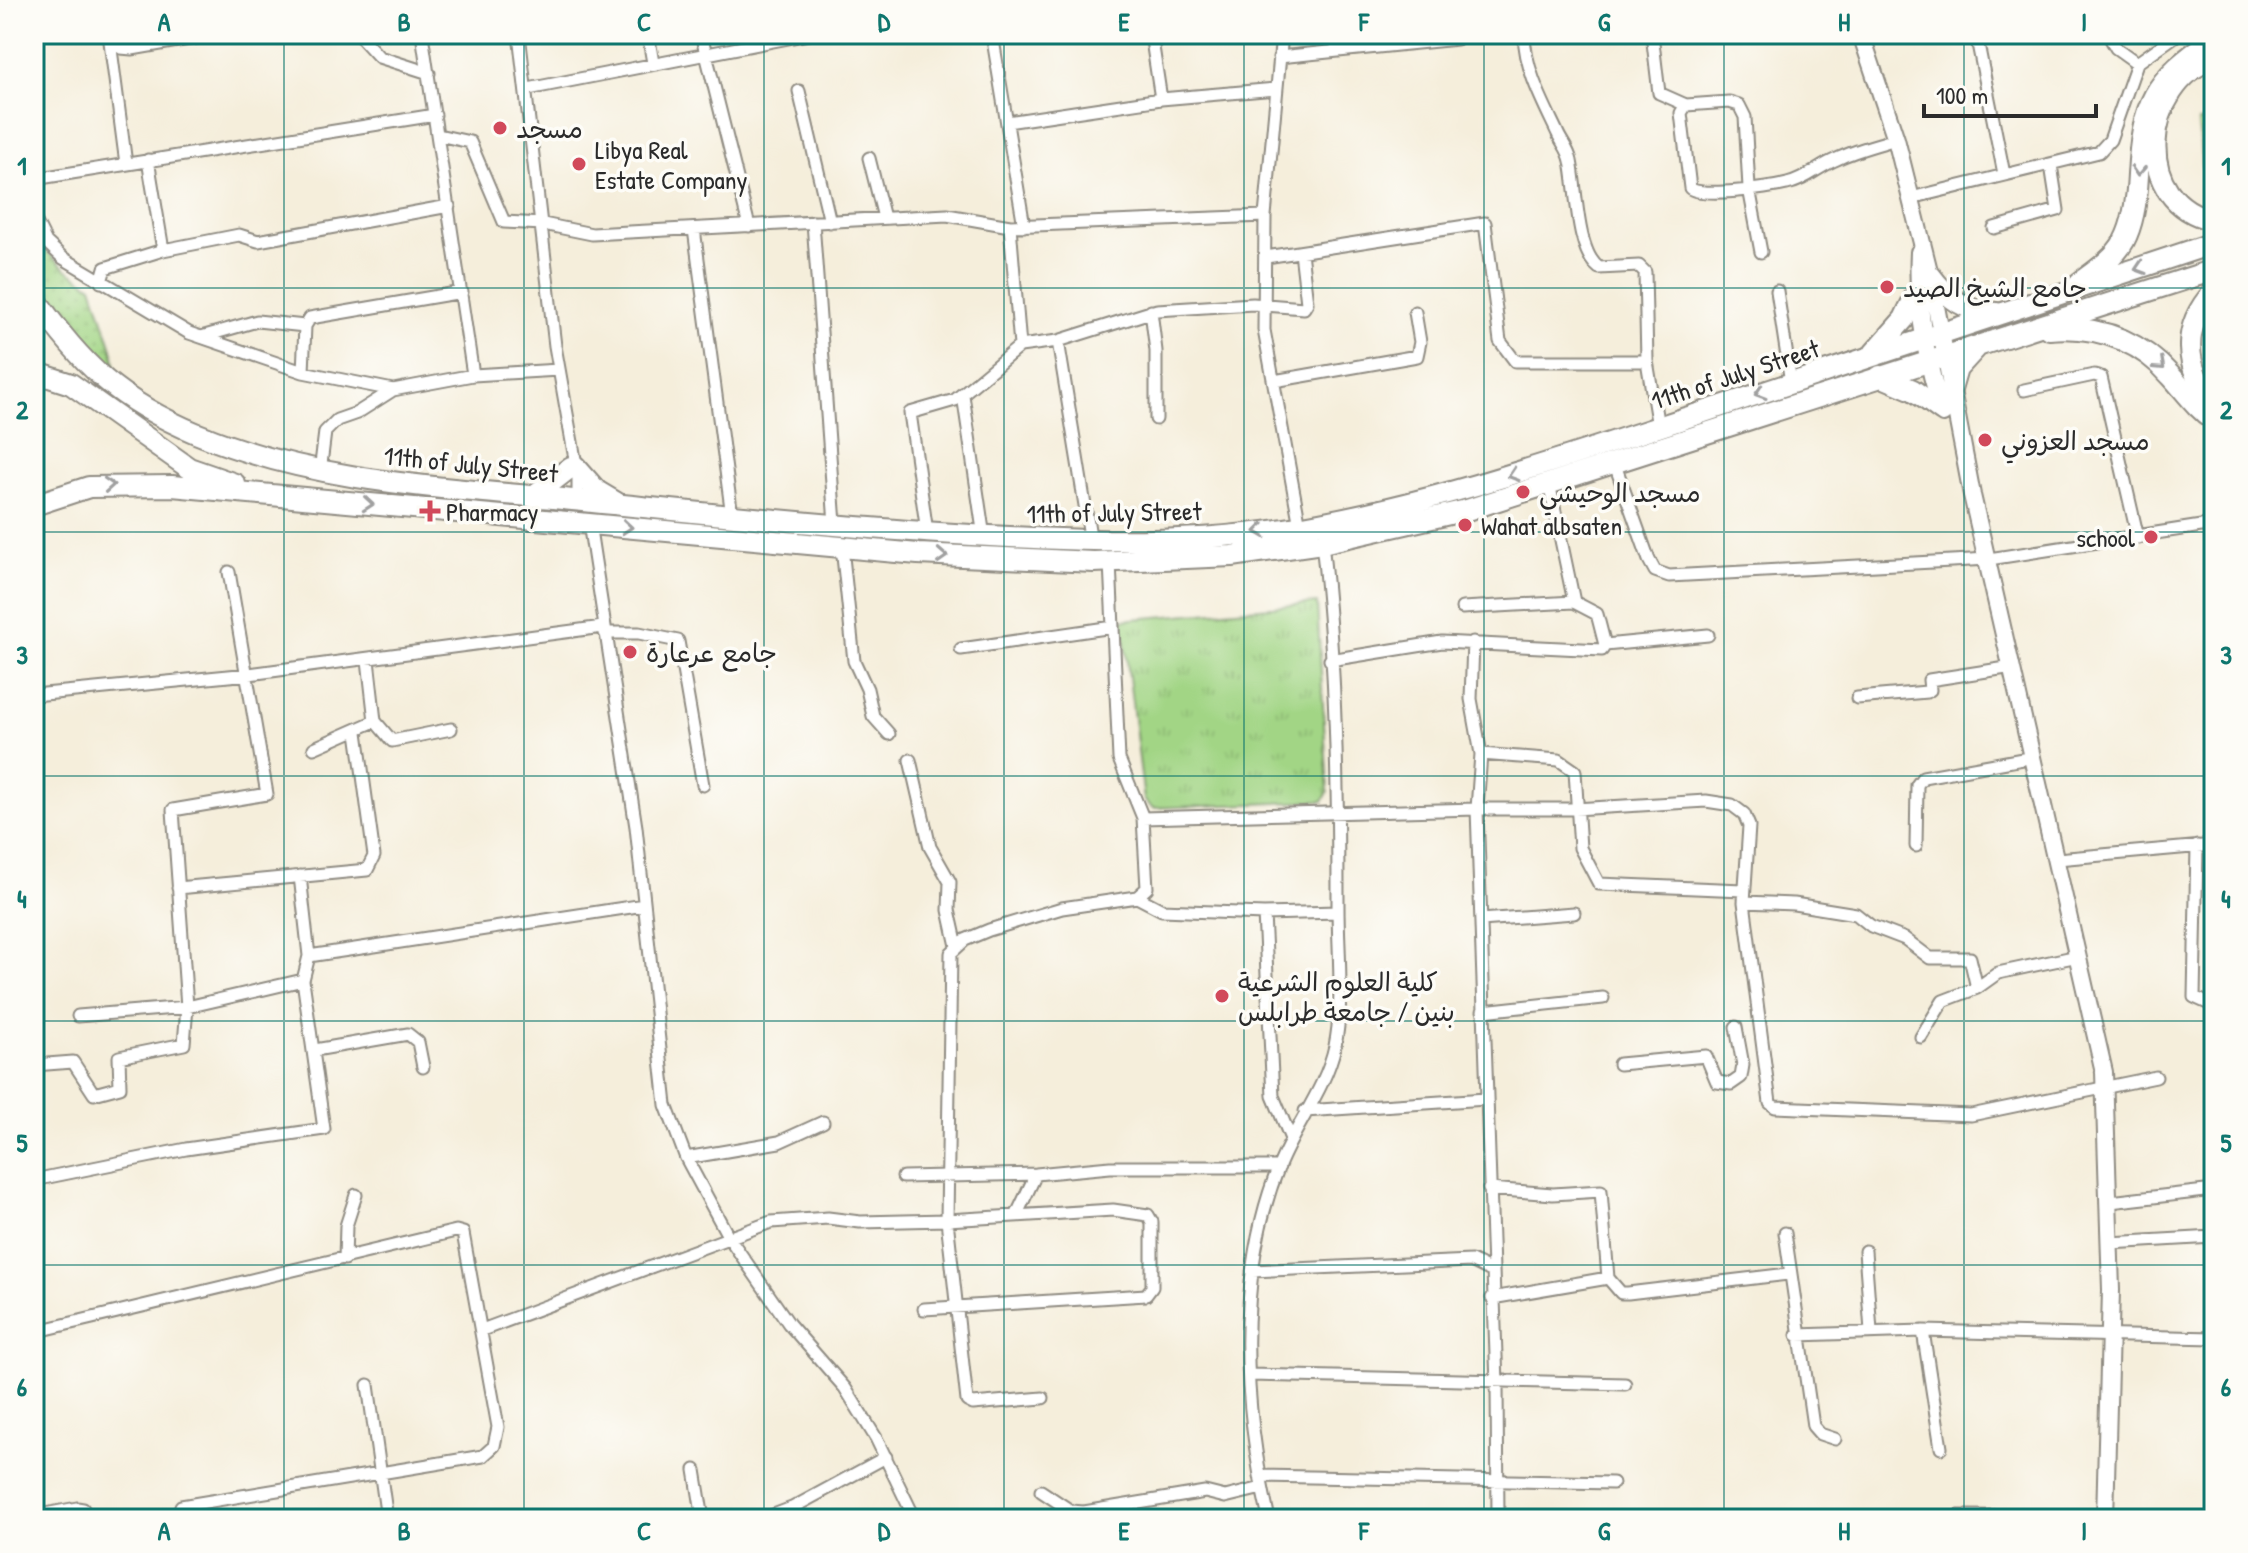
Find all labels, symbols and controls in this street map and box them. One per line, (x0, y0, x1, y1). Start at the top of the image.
text: A (158, 4, 171, 39)
text: B (397, 4, 411, 39)
text: C (637, 4, 651, 39)
text: D (878, 4, 891, 39)
text: E (1118, 4, 1130, 39)
text: F (1358, 4, 1370, 39)
text: G (1598, 4, 1611, 39)
text: H (1838, 4, 1850, 39)
text: I (2081, 4, 2087, 39)
scale bar (1924, 68, 2096, 118)
text: 100 m (1936, 79, 1988, 111)
place label: مسجد (516, 111, 583, 146)
marker: مسجد (491, 119, 509, 137)
place label: Libya Real Estate Company (595, 132, 747, 197)
text: 1 (17, 148, 27, 183)
text: 1 (2221, 148, 2231, 183)
marker: Libya Real Estate Company (570, 155, 588, 173)
one-way arrow (2130, 165, 2147, 178)
one-way arrow (2134, 258, 2148, 274)
place label: جامع الشيخ الصيد (1903, 270, 2087, 307)
marker: جامع الشيخ الصيد (1878, 278, 1896, 296)
street label: 11th of July Street (1646, 330, 1825, 418)
one-way arrow (2151, 356, 2165, 371)
one-way arrow (1754, 384, 1768, 400)
text: 2 (16, 392, 29, 427)
text: 2 (2220, 392, 2233, 427)
place label: مسجد العزوني (2001, 423, 2150, 464)
marker: مسجد العزوني (1976, 431, 1994, 449)
street label: 11th of July Street (382, 437, 561, 491)
one-way arrow (1507, 465, 1521, 481)
place label: مسجد الوحيشي (1539, 475, 1701, 516)
one-way arrow (103, 477, 116, 494)
marker: مسجد الوحيشي (1514, 483, 1532, 501)
street label: 11th of July Street (1026, 493, 1203, 531)
place label: Pharmacy (446, 494, 539, 529)
one-way arrow (362, 495, 375, 512)
marker: Pharmacy (421, 502, 439, 520)
place label: Wahat albsaten (1481, 508, 1622, 543)
marker: Wahat albsaten (1456, 516, 1474, 534)
one-way arrow (621, 518, 634, 535)
place label: school (2076, 520, 2135, 555)
one-way arrow (1253, 523, 1266, 540)
marker: school (2142, 528, 2160, 546)
one-way arrow (936, 547, 949, 564)
place label: جامع عرعارة (646, 635, 777, 672)
text: 3 (16, 637, 28, 672)
text: 3 (2220, 637, 2232, 672)
marker: جامع عرعارة (621, 643, 639, 661)
text: 4 (17, 881, 27, 916)
text: 4 (2221, 881, 2231, 916)
place label: كلية العلوم الشرعية بنين / جامعة طرابلس (1238, 964, 1455, 1029)
marker: كلية العلوم الشرعية بنين / جامعة طرابلس (1213, 987, 1231, 1005)
text: 5 (17, 1125, 28, 1160)
text: 5 (2221, 1125, 2232, 1160)
text: 6 (17, 1369, 28, 1404)
text: 6 (2221, 1369, 2232, 1404)
text: A (158, 1513, 171, 1548)
text: B (397, 1513, 411, 1548)
text: C (637, 1513, 651, 1548)
text: D (878, 1513, 891, 1548)
text: E (1118, 1513, 1130, 1548)
text: F (1358, 1513, 1370, 1548)
text: G (1598, 1513, 1611, 1548)
text: H (1838, 1513, 1850, 1548)
text: I (2081, 1513, 2087, 1548)

